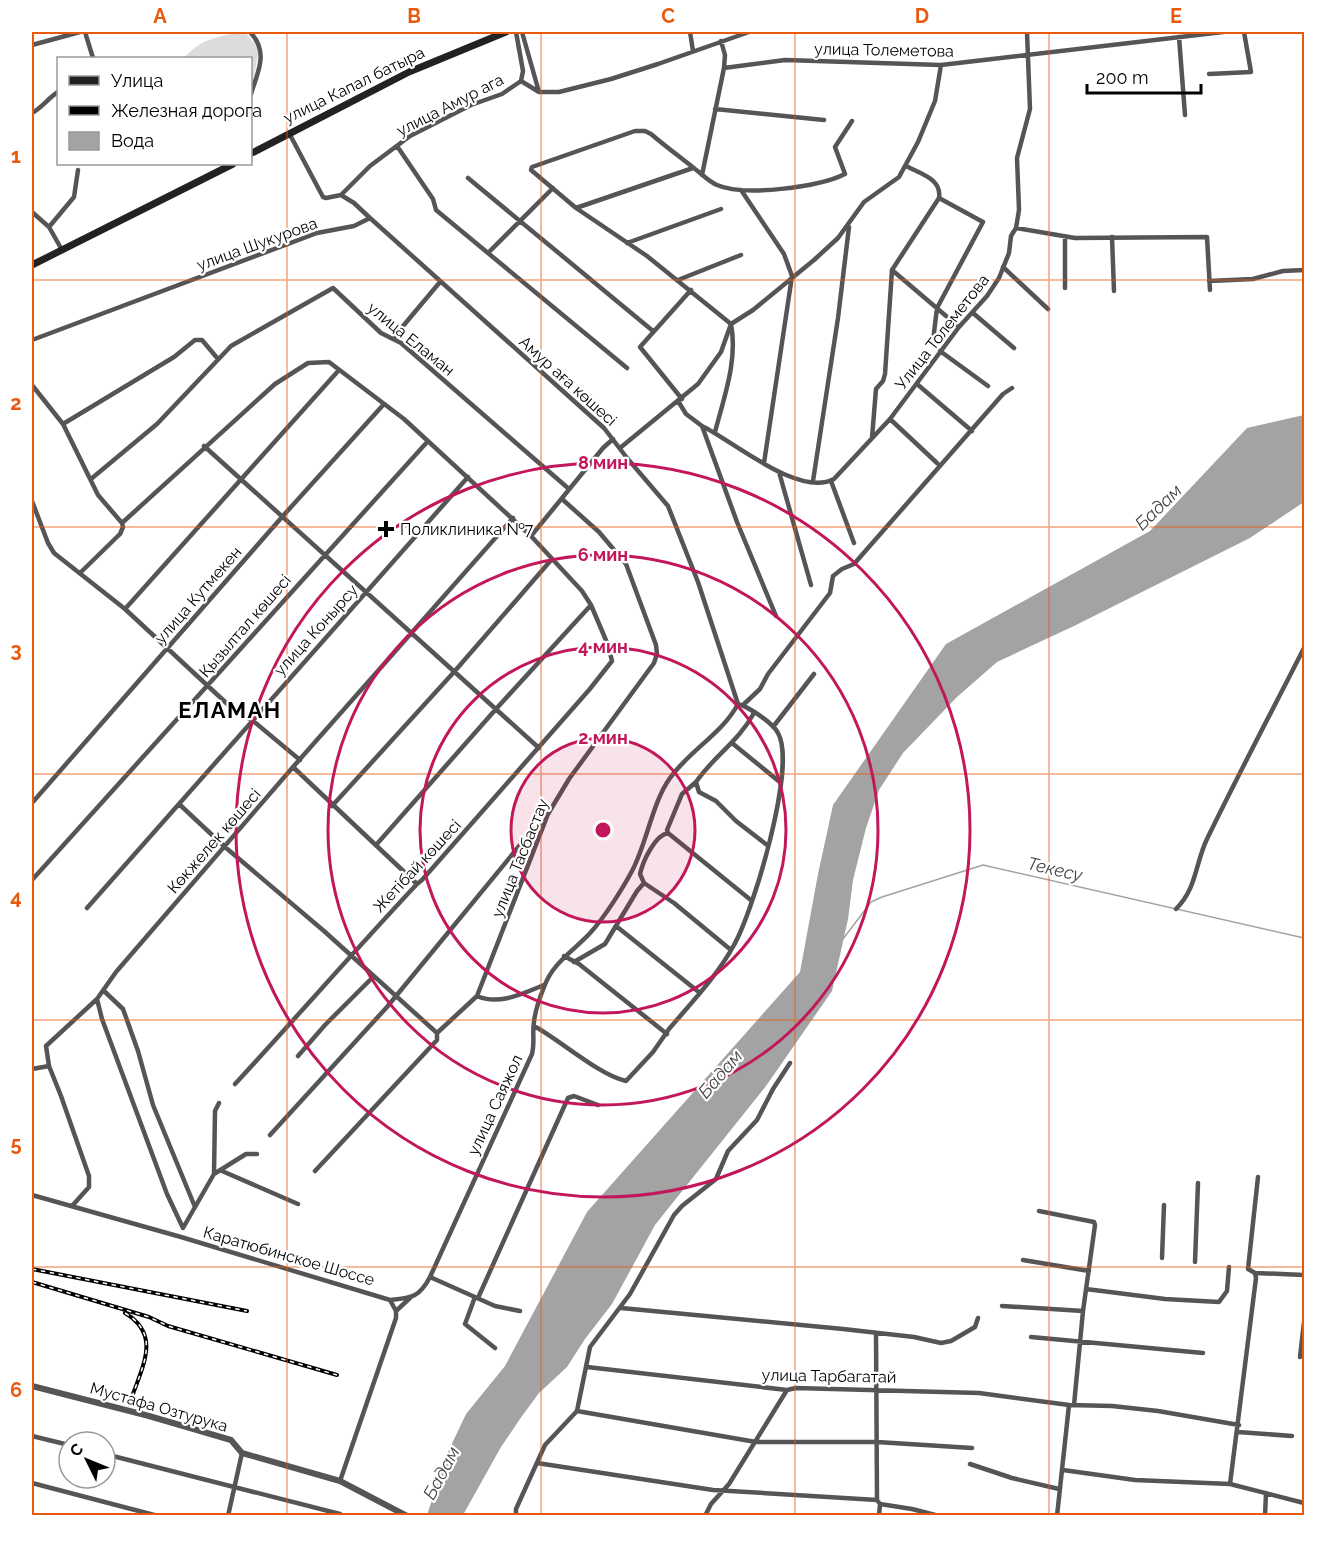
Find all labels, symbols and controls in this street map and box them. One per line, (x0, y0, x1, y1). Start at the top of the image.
text: A (153, 4, 167, 28)
text: B (407, 4, 421, 28)
text: C (661, 4, 675, 28)
text: D (915, 4, 929, 28)
text: E (1170, 4, 1182, 28)
street label: улица Толеметова (814, 39, 954, 61)
street label: улица Капал батыра (280, 43, 428, 127)
legend (57, 57, 252, 165)
scale bar (1087, 57, 1201, 95)
text: 200 m (1096, 67, 1149, 88)
text: Улица (111, 70, 163, 91)
street label: улица Амур ага (393, 70, 507, 140)
text: Железная дорога (111, 100, 262, 121)
text: Вода (111, 130, 154, 151)
text: 1 (11, 144, 21, 168)
street label: улица Шукурова (194, 213, 320, 275)
street label: Улица Толеметова (891, 271, 993, 393)
street label: улица Еламан (364, 298, 458, 380)
street label: Амур аға көшесі (515, 332, 621, 430)
text: 2 (10, 391, 22, 415)
text: 8 мин (578, 452, 628, 473)
water label: Бадам (1130, 479, 1186, 534)
marker: Поликлиника №7 (377, 520, 395, 538)
place label: Поликлиника №7 (400, 520, 534, 539)
street label: улица Кутмекен (151, 543, 245, 647)
text: 6 мин (578, 544, 628, 565)
street label: Қызылтал көшесі (195, 571, 295, 681)
street label: улица Конырсу (270, 580, 362, 679)
text: 4 мин (578, 636, 628, 657)
text: 3 (10, 638, 22, 662)
district label: ЕЛАМАН (178, 697, 282, 723)
text: 2 мин (578, 727, 628, 748)
street label: Көкжелек көшесі (163, 785, 265, 897)
street label: улица Тасбастау (488, 796, 553, 920)
street label: Жетібай көшесі (369, 816, 465, 916)
centre of rings (593, 820, 613, 840)
water label: Текесу (1026, 853, 1086, 886)
text: 4 (10, 885, 22, 909)
water label: Бадам (694, 1045, 747, 1102)
street label: улица Саяжол (463, 1052, 527, 1158)
text: 5 (10, 1132, 22, 1156)
street label: Каратюбинское Шоссе (201, 1222, 377, 1290)
street label: улица Тарбагатай (761, 1365, 897, 1387)
text: 6 (10, 1378, 22, 1402)
street label: Мустафа Озтурука (88, 1378, 230, 1436)
north arrow (57, 1430, 117, 1490)
text: С (66, 1440, 87, 1461)
water label: Бадам (418, 1443, 464, 1503)

